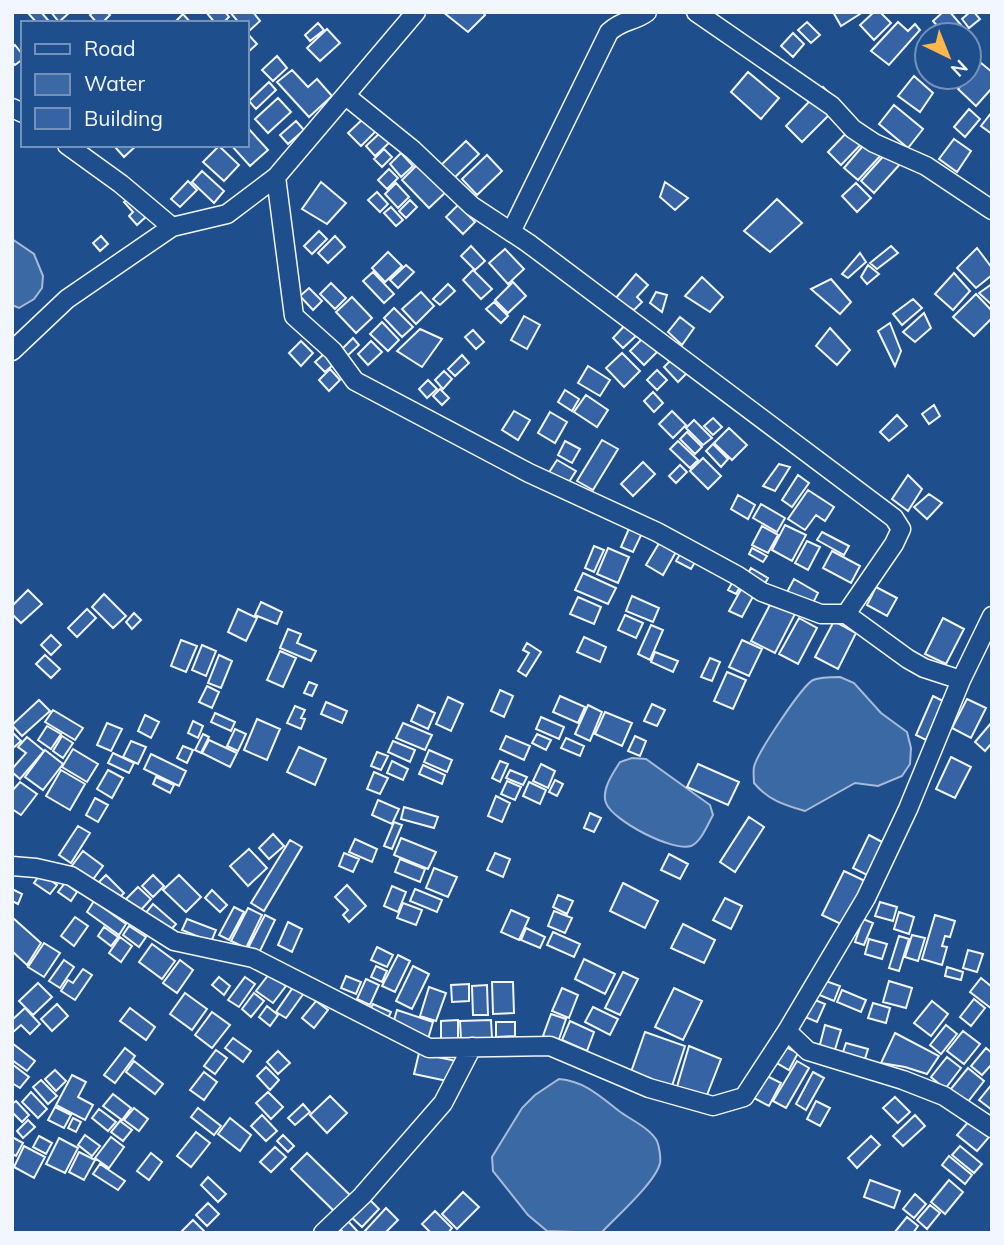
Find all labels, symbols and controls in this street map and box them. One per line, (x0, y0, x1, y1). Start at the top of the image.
legend (21, 21, 248, 147)
north arrow (913, 21, 983, 91)
text: Road (84, 35, 135, 61)
text: N (946, 55, 973, 82)
text: Water (84, 70, 145, 96)
text: Building (84, 105, 163, 131)

